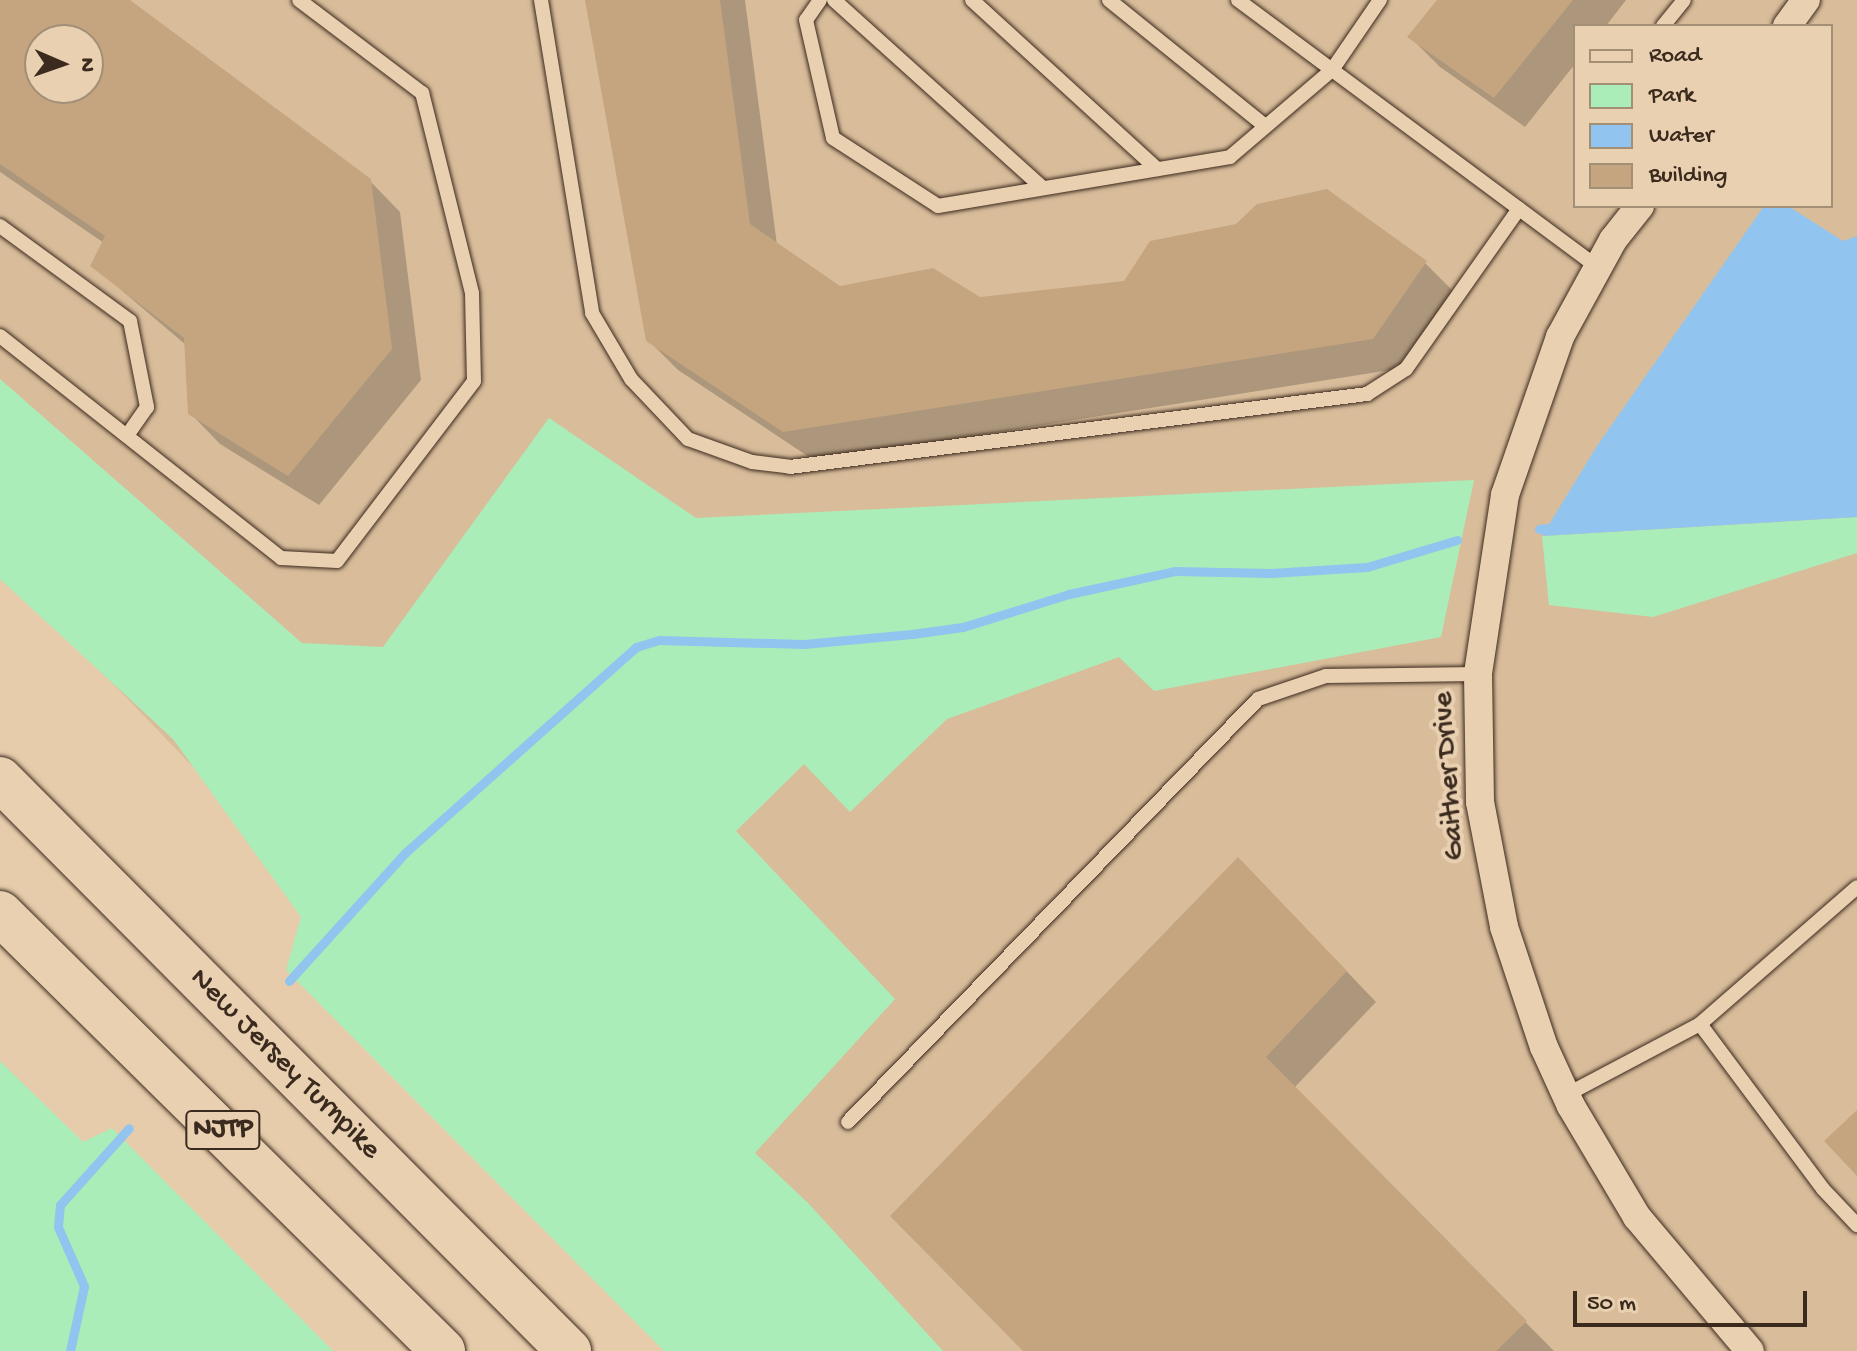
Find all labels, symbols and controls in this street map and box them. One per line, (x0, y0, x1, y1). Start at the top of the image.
north arrow (24, 24, 104, 104)
legend (1573, 24, 1833, 208)
text: Road (1649, 42, 1701, 71)
text: N (73, 57, 99, 72)
text: Park (1649, 82, 1695, 111)
text: Water (1649, 122, 1713, 151)
text: Building (1649, 162, 1727, 191)
street label: Gaither Drive (1427, 690, 1475, 862)
street label: New Jersey Turnpike (181, 962, 387, 1168)
road number: NJTP (185, 1106, 261, 1154)
scale bar (1577, 1275, 1811, 1325)
text: 50 m (1587, 1290, 1636, 1319)

